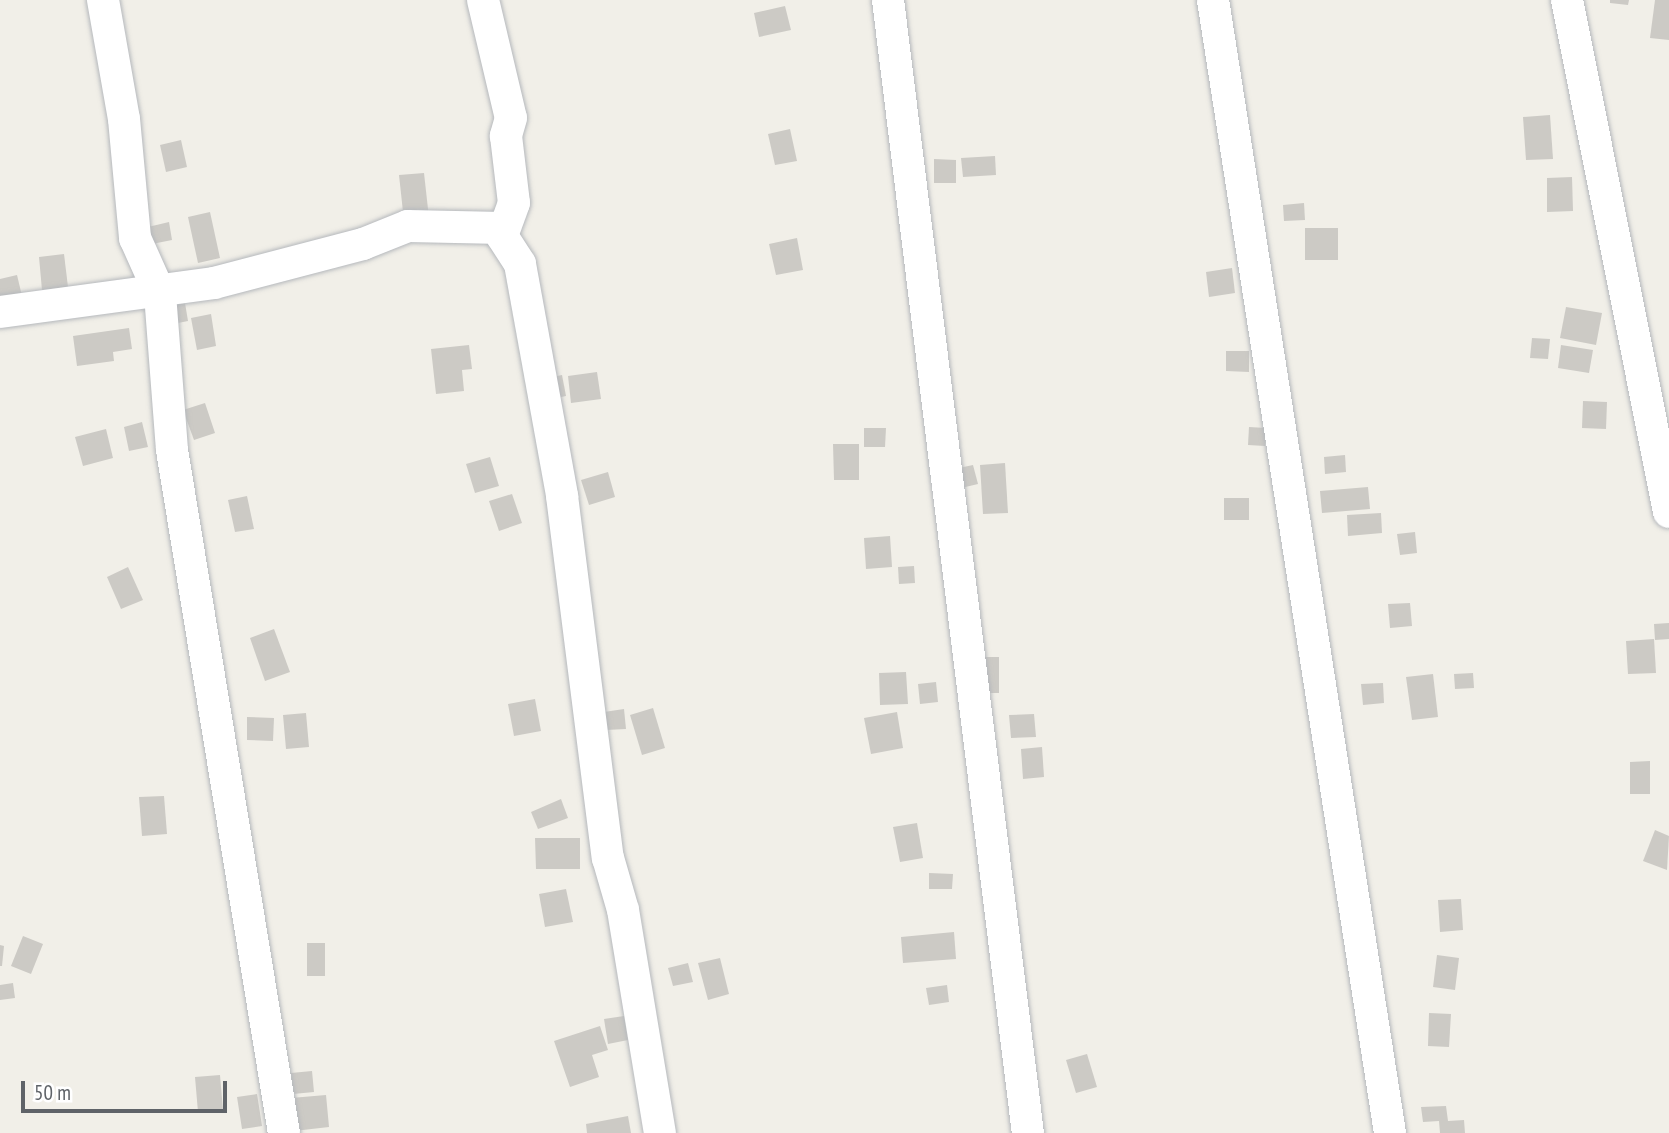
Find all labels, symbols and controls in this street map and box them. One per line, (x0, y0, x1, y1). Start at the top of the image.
scale bar (24, 1066, 231, 1110)
text: 50 m (34, 1079, 71, 1106)

